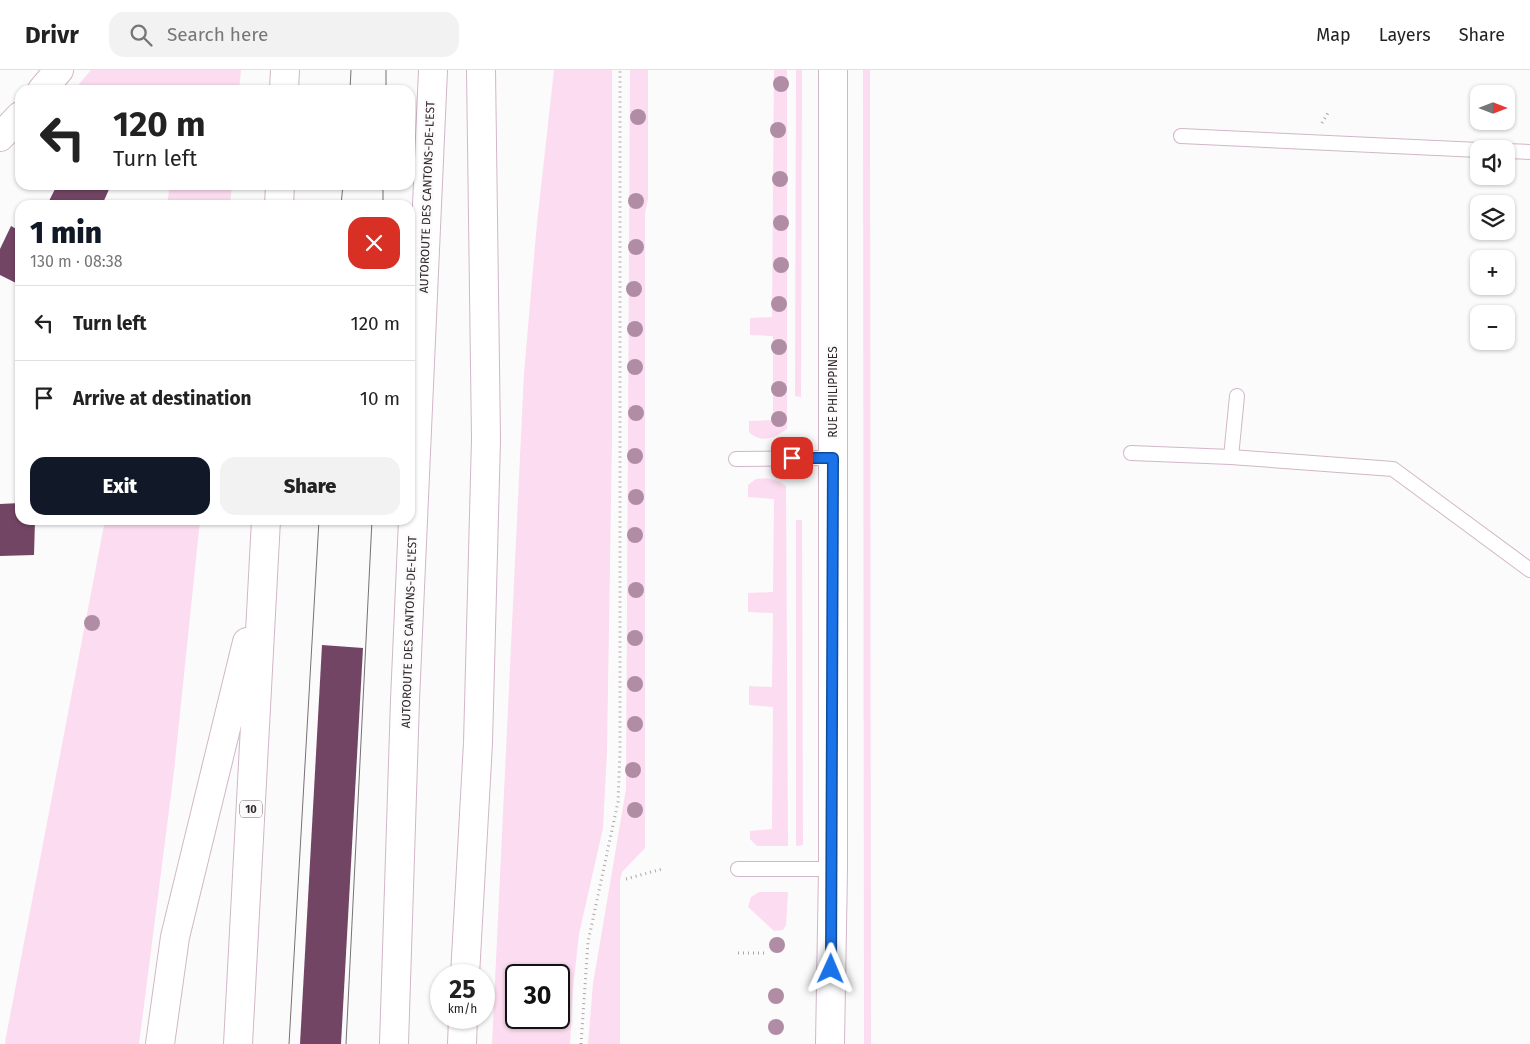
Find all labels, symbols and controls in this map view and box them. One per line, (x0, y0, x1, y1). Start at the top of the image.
search box (109, 12, 459, 57)
text: Drivr (25, 21, 79, 49)
icon: search (127, 21, 155, 49)
text: Search here (167, 23, 268, 46)
text: Map (1316, 24, 1351, 46)
text: Layers (1379, 24, 1431, 46)
text: Share (1459, 24, 1505, 46)
north arrow (1470, 85, 1515, 130)
map controls (1470, 85, 1515, 350)
street label: AUTOROUTE DES CANTONS-DE-L'EST (417, 100, 437, 293)
text: 120 m (113, 103, 206, 145)
icon: left (30, 105, 95, 170)
button: sound (1470, 140, 1515, 185)
text: Turn left (113, 145, 197, 172)
button: layers (1470, 195, 1515, 240)
text: 1 min (30, 215, 102, 251)
button: close (348, 217, 400, 269)
button: + (1470, 250, 1515, 295)
text: 130 m · 08:38 (30, 252, 123, 271)
button: − (1470, 305, 1515, 350)
icon: left (30, 309, 58, 337)
text: Turn left (73, 312, 147, 335)
text: 120 m (350, 312, 400, 335)
street label: RUE PHILIPPINES (826, 346, 840, 438)
icon: arrive (30, 384, 58, 412)
text: Arrive at destination (73, 387, 252, 410)
text: 10 m (360, 387, 400, 410)
pin (771, 437, 813, 479)
icon: arrive (778, 444, 806, 472)
button: Exit (30, 457, 210, 515)
button: Share (220, 457, 400, 515)
street label: AUTOROUTE DES CANTONS-DE-L'EST (399, 535, 419, 728)
road number: 10 (240, 801, 262, 818)
position arrow (804, 942, 856, 994)
speed limit sign: 30 (505, 964, 570, 1029)
text: 25 (449, 975, 476, 1005)
text: km/h (448, 1002, 477, 1016)

